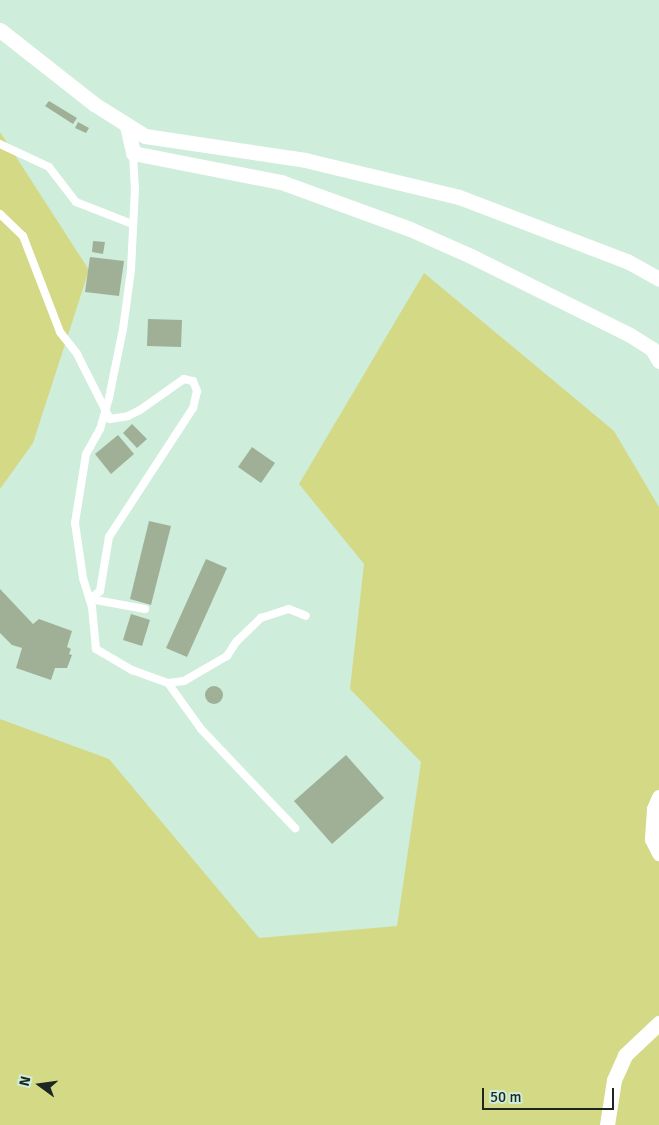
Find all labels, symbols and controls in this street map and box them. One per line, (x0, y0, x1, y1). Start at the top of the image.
north arrow (15, 1060, 65, 1110)
text: N (16, 1074, 34, 1088)
scale bar (484, 1078, 616, 1110)
text: 50 m (490, 1088, 521, 1106)

